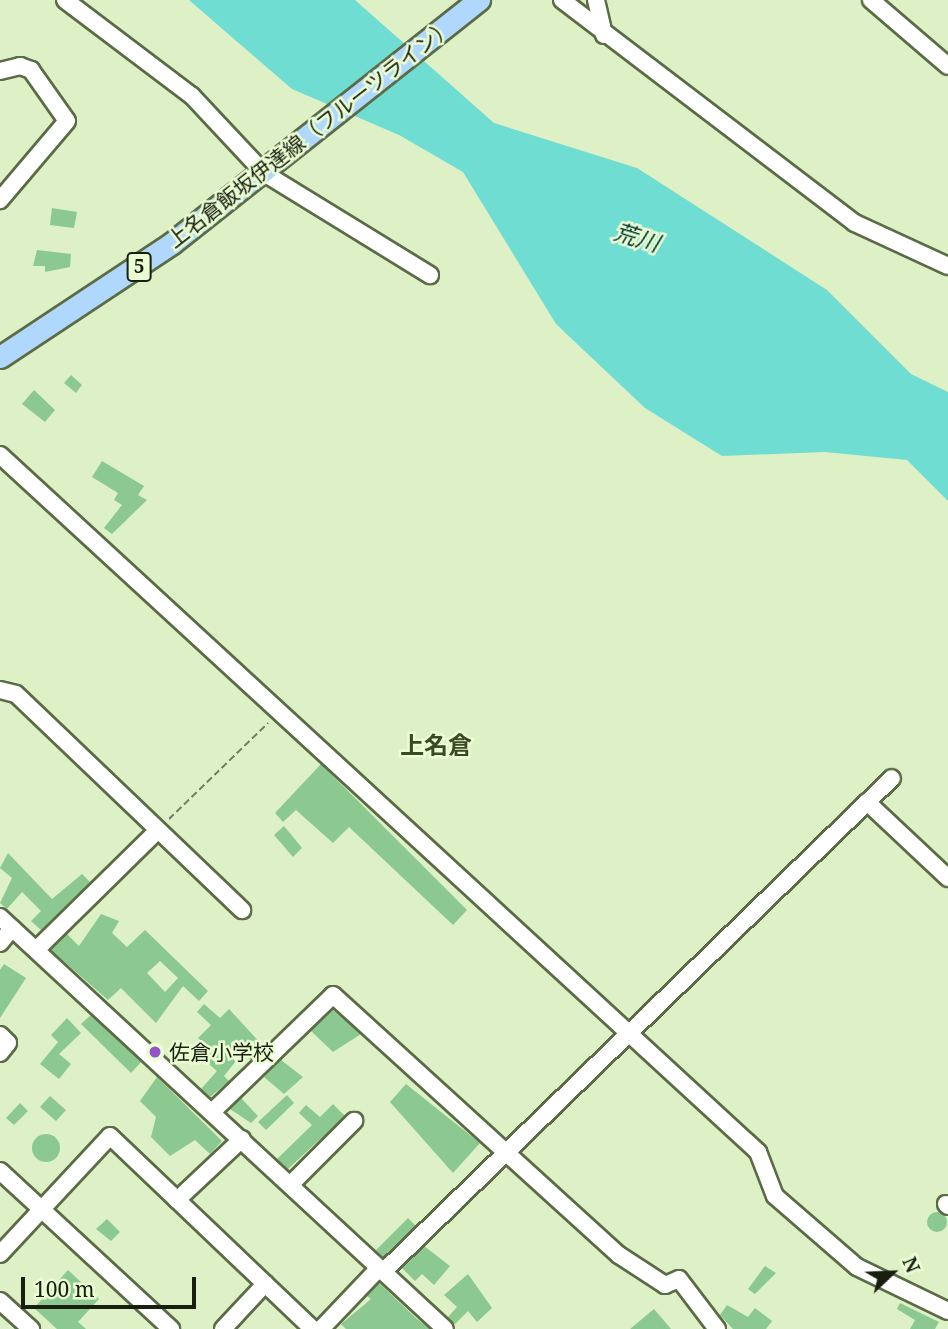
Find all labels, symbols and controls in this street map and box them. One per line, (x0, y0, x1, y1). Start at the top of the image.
street label: 上名倉飯坂伊達線（フルーツライン） (162, 13, 458, 253)
water label: 荒川 (611, 217, 663, 257)
road number: 5 (125, 252, 153, 282)
district label: 上名倉 (400, 731, 472, 759)
place label: 佐倉小学校 (169, 1039, 274, 1065)
marker: 佐倉小学校 (147, 1044, 163, 1060)
north arrow (857, 1238, 927, 1308)
text: N (896, 1253, 926, 1277)
scale bar (24, 1262, 200, 1306)
text: 100 m (34, 1275, 95, 1303)

